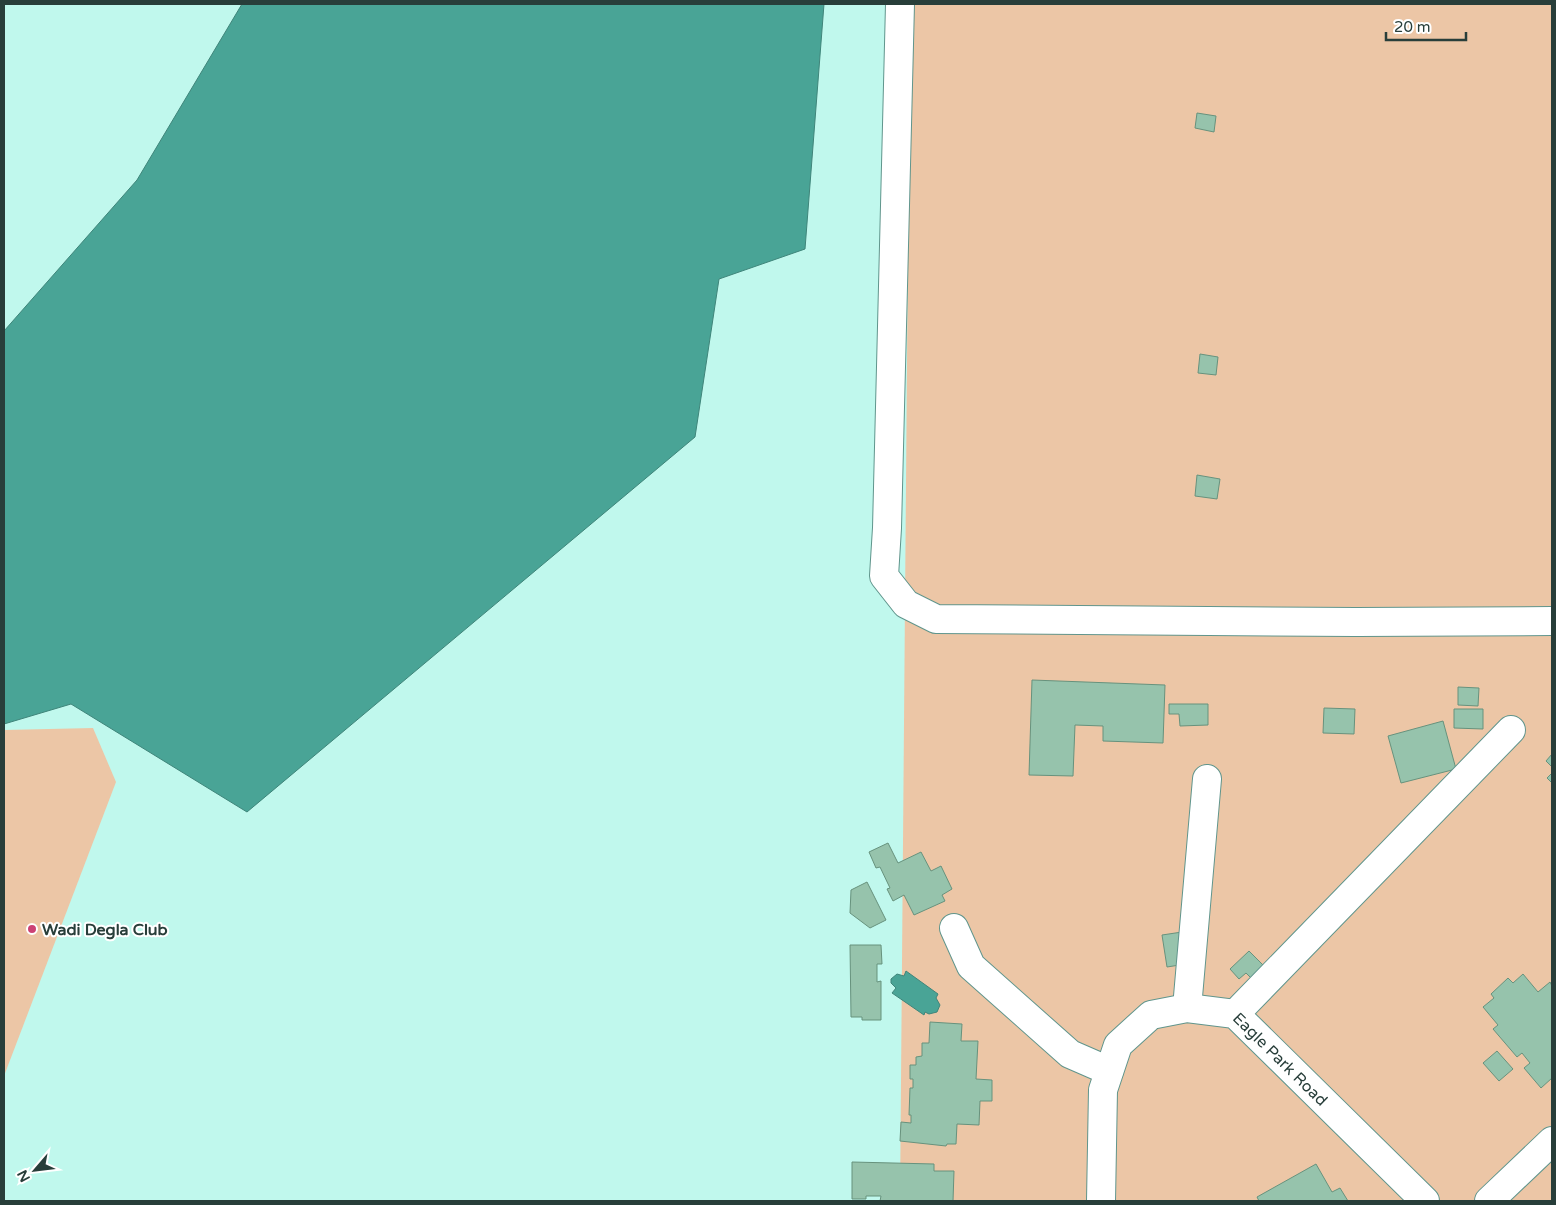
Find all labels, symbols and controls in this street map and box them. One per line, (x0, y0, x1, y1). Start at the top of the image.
scale bar (1386, 10, 1466, 42)
text: 20 m (1394, 18, 1431, 36)
place label: Wadi Degla Club (42, 920, 168, 940)
marker: Wadi Degla Club (26, 923, 38, 935)
street label: Eagle Park Road (1228, 1009, 1331, 1111)
north arrow (10, 1145, 60, 1195)
text: N (14, 1167, 34, 1185)

